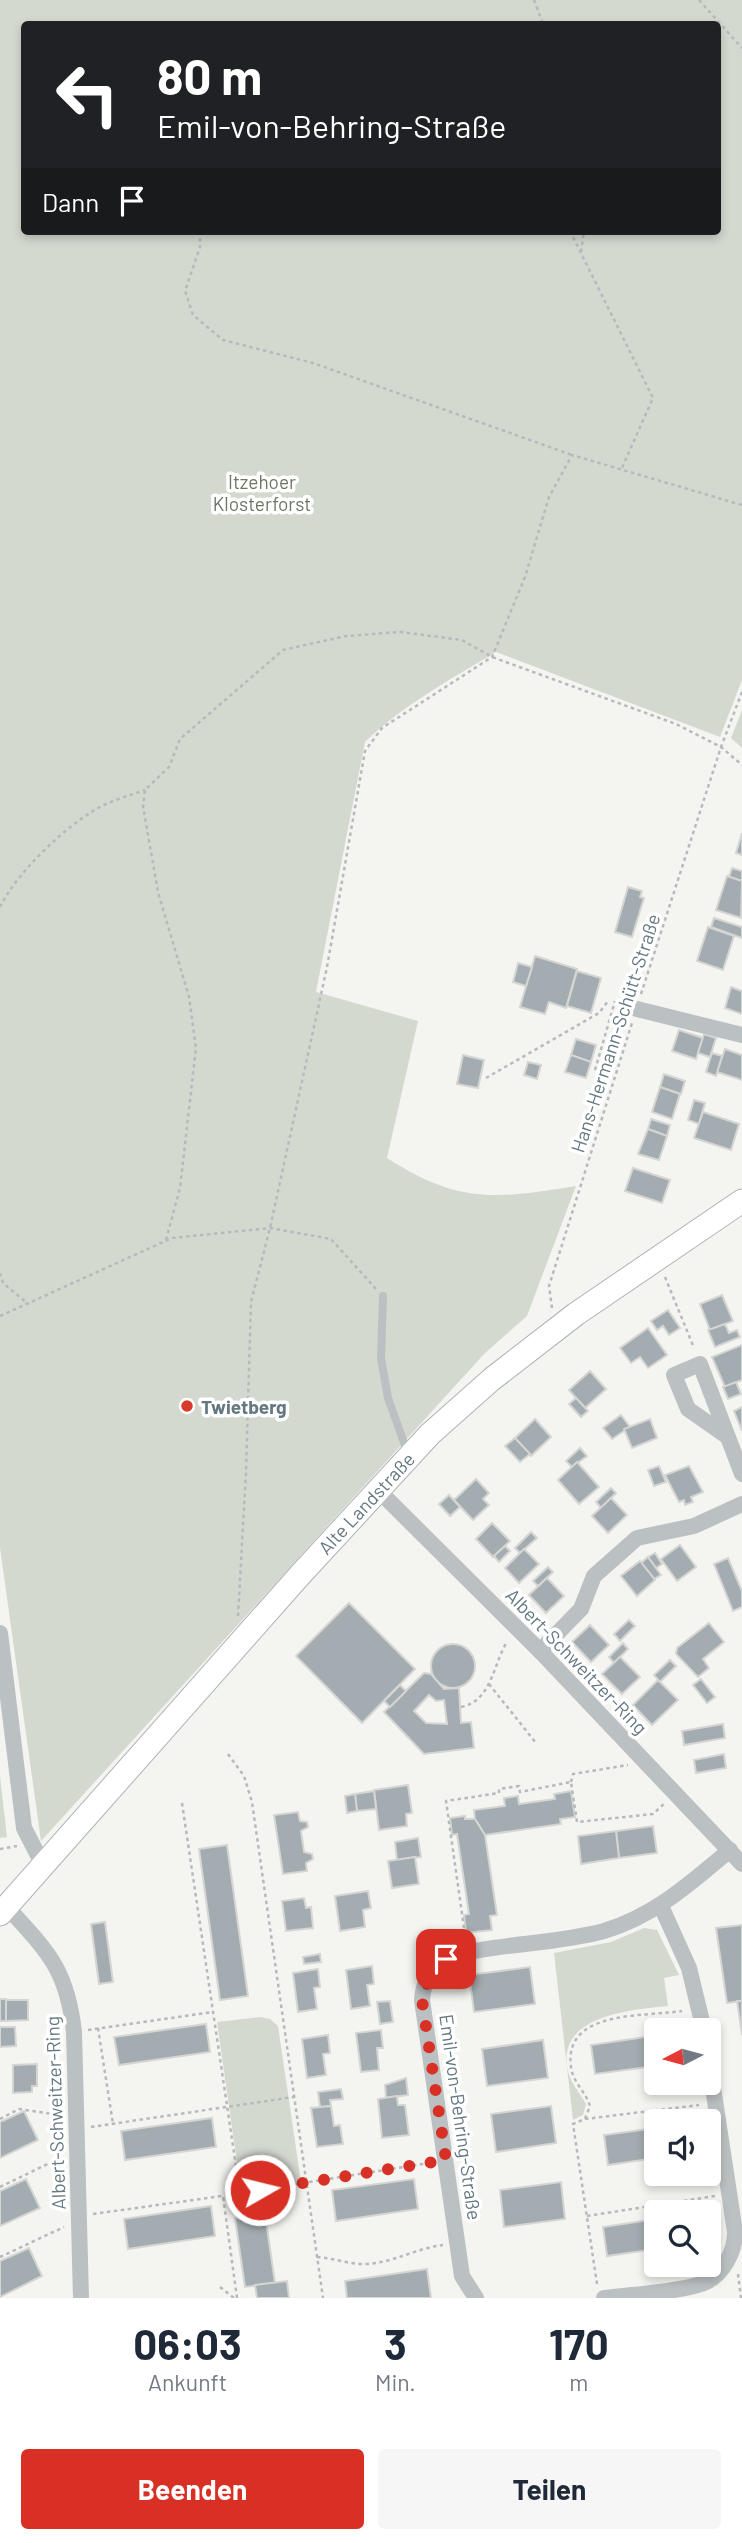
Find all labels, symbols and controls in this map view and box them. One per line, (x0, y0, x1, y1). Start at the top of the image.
text: 80 m (157, 46, 262, 105)
icon: left (42, 49, 133, 140)
text: Emil-von-Behring-Straße (157, 106, 506, 144)
icon: arrive (113, 182, 151, 220)
text: Dann (42, 186, 99, 217)
park label: Itzehoer Klosterforst (213, 470, 311, 515)
street label: Hans-Hermann-Schütt-Straße (566, 911, 664, 1155)
place label: Twietberg (201, 1395, 287, 1418)
marker: Twietberg (179, 1398, 195, 1414)
street label: Alte Landstraße (313, 1447, 419, 1559)
street label: Albert-Schweitzer-Ring (501, 1583, 653, 1739)
pin (416, 1929, 476, 1989)
icon: arrive (427, 1940, 465, 1978)
street label: Emil-von-Behring-Straße (435, 2013, 487, 2221)
street label: Albert-Schweitzer-Ring (40, 2016, 70, 2210)
north arrow (644, 2018, 721, 2095)
map controls (644, 2018, 721, 2277)
button: sound (644, 2109, 721, 2186)
position arrow (223, 2153, 297, 2227)
button: search (644, 2200, 721, 2277)
text: 06:03 (133, 2318, 242, 2368)
text: 3 (384, 2318, 407, 2368)
text: 170 (549, 2318, 609, 2368)
text: Ankunft (148, 2368, 227, 2396)
text: Min. (375, 2368, 416, 2396)
text: m (569, 2368, 588, 2396)
button: Beenden (21, 2449, 364, 2529)
button: Teilen (378, 2449, 721, 2529)

